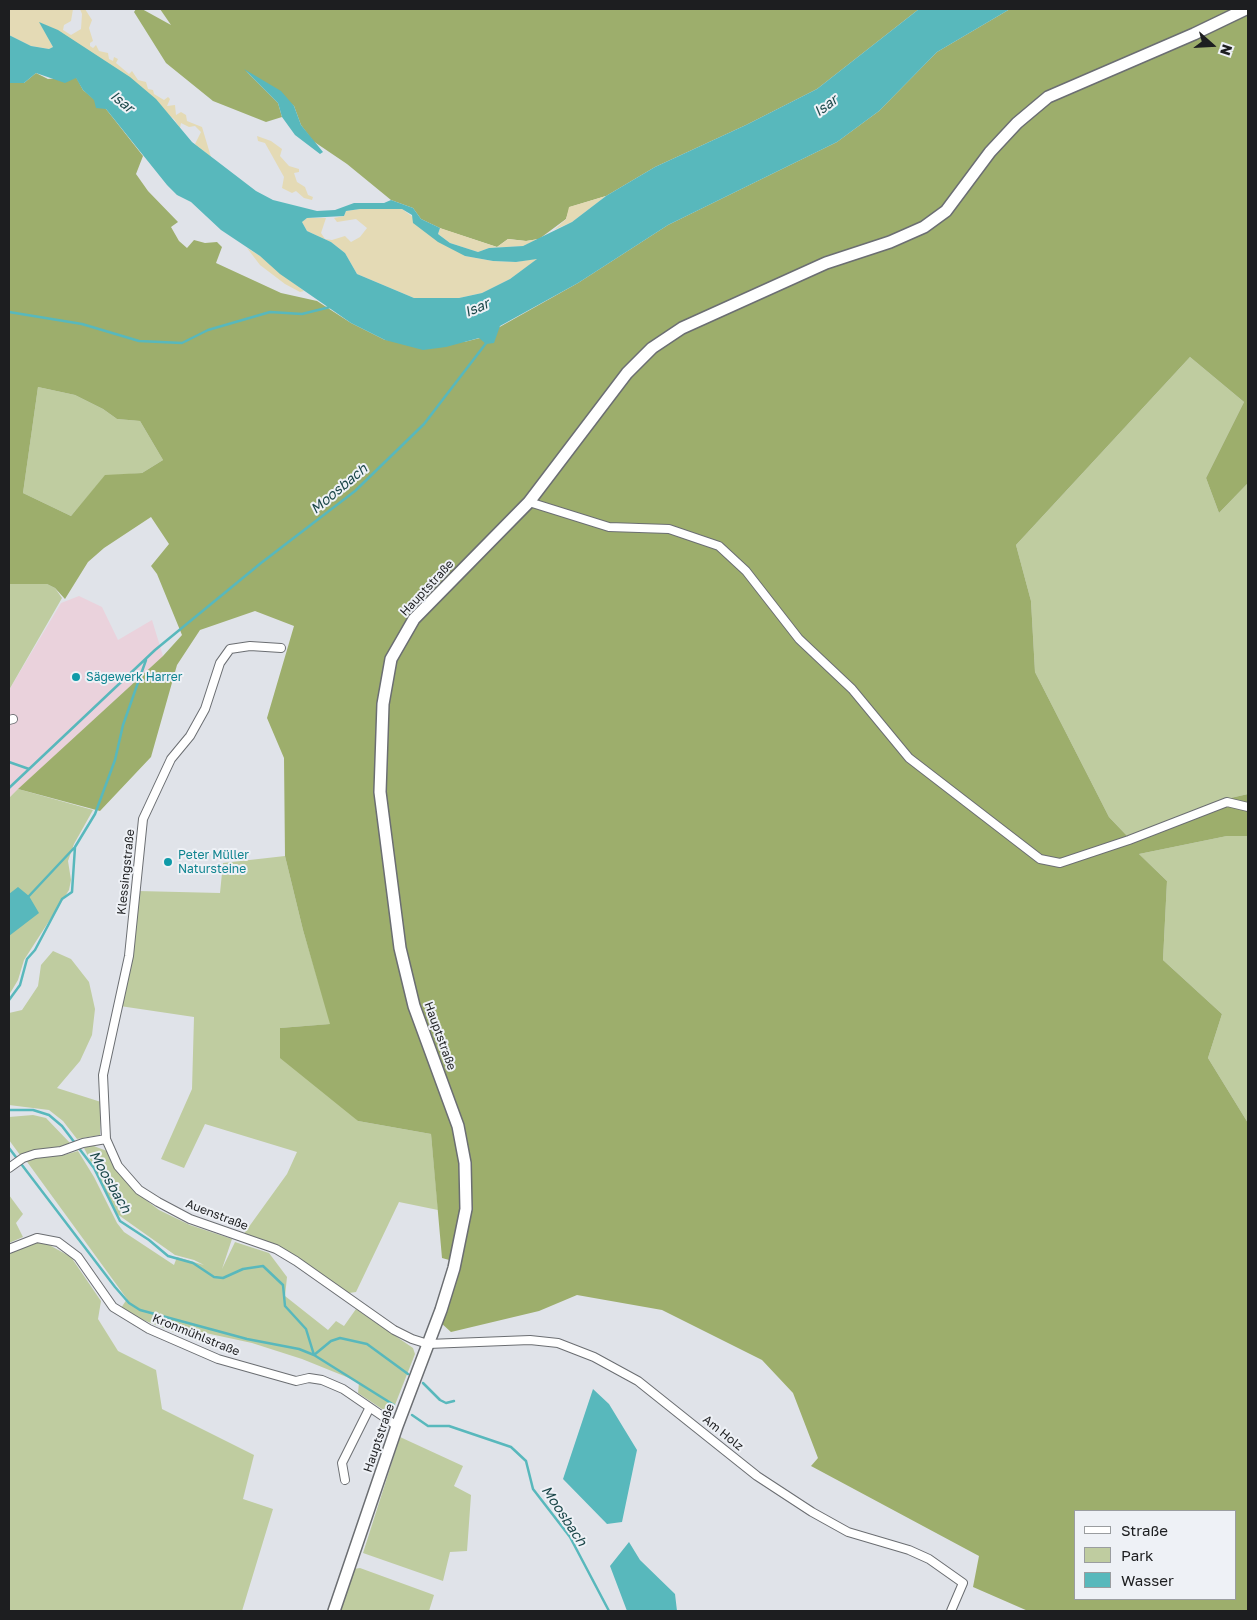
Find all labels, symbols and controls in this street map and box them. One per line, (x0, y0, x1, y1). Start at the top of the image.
north arrow (1187, 20, 1237, 70)
text: N (1217, 42, 1236, 58)
water label: Isar (107, 88, 137, 116)
water label: Isar (811, 92, 841, 120)
water label: Isar (462, 295, 492, 321)
water label: Moosbach (307, 460, 371, 518)
street label: Hauptstraße (397, 557, 457, 619)
place label: Sägewerk Harrer (86, 670, 182, 684)
marker: Sägewerk Harrer (70, 671, 82, 683)
street label: Klessingstraße (114, 829, 138, 915)
place label: Peter Müller Natursteine (178, 848, 249, 876)
marker: Peter Müller Natursteine (162, 856, 174, 868)
street label: Hauptstraße (421, 1000, 459, 1072)
water label: Moosbach (85, 1148, 135, 1216)
street label: Auenstraße (184, 1196, 250, 1234)
street label: Kronmühlstraße (150, 1311, 242, 1359)
street label: Hauptstraße (361, 1402, 397, 1474)
street label: Am Holz (700, 1412, 746, 1454)
water label: Moosbach (538, 1483, 590, 1549)
legend (1074, 1510, 1237, 1600)
text: Straße (1121, 1521, 1168, 1539)
text: Park (1121, 1546, 1153, 1564)
text: Wasser (1121, 1571, 1174, 1589)

